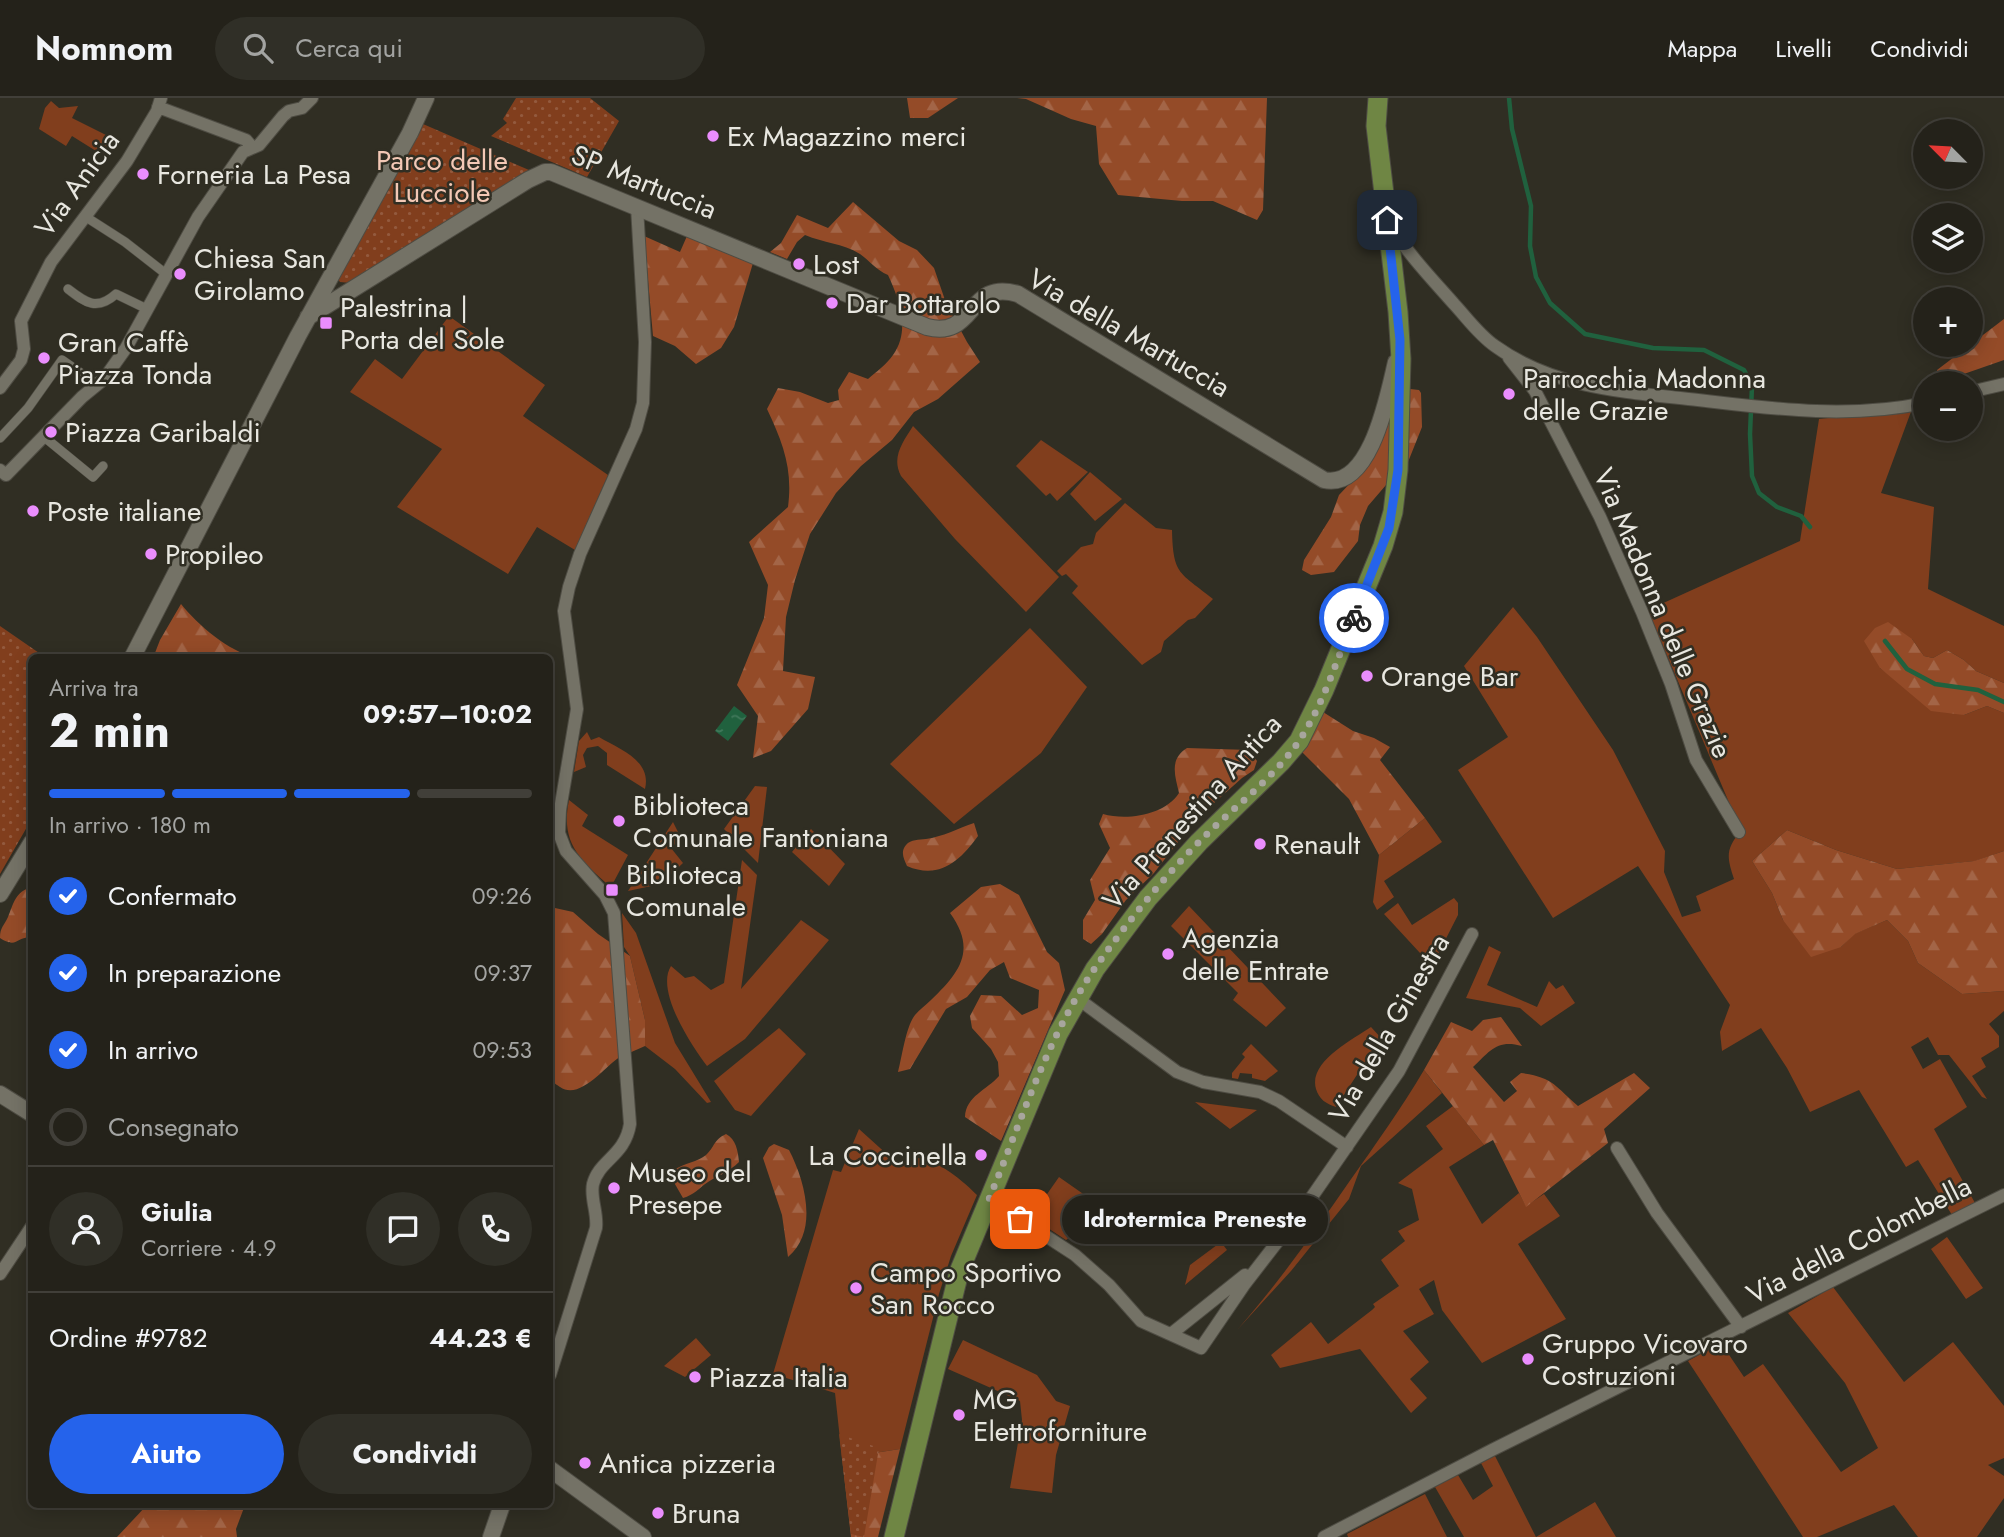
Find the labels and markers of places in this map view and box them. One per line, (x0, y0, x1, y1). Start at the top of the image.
place label: Ex Magazzino merci (727, 116, 967, 157)
marker: Ex Magazzino merci (705, 128, 721, 144)
place label: Forneria La Pesa (157, 154, 351, 195)
marker: Forneria La Pesa (135, 166, 151, 182)
pin (1357, 190, 1417, 250)
place label: Chiesa San Girolamo (194, 238, 326, 311)
place label: Lost (813, 244, 859, 285)
marker: Lost (791, 256, 807, 272)
marker: Chiesa San Girolamo (172, 266, 188, 282)
place label: Dar Bottarolo (846, 283, 1001, 324)
place label: Palestrina | Porta del Sole (340, 287, 505, 360)
marker: Dar Bottarolo (824, 295, 840, 311)
marker: Palestrina | Porta del Sole (318, 315, 334, 331)
place label: Gran Caffè Piazza Tonda (58, 322, 212, 395)
marker: Gran Caffè Piazza Tonda (36, 350, 52, 366)
place label: Parrocchia Madonna delle Grazie (1523, 358, 1766, 431)
marker: Parrocchia Madonna delle Grazie (1501, 386, 1517, 402)
place label: Piazza Garibaldi (65, 412, 261, 453)
marker: Piazza Garibaldi (43, 424, 59, 440)
place label: Poste italiane (47, 491, 201, 532)
marker: Poste italiane (25, 503, 41, 519)
place label: Propileo (165, 534, 264, 575)
marker: Propileo (143, 546, 159, 562)
place label: Orange Bar (1381, 656, 1519, 697)
marker: Orange Bar (1359, 668, 1375, 684)
place label: Biblioteca Comunale Fantoniana (633, 785, 888, 858)
marker: Biblioteca Comunale Fantoniana (611, 813, 627, 829)
place label: Renault (1274, 824, 1360, 865)
marker: Renault (1252, 836, 1268, 852)
place label: Biblioteca Comunale (626, 854, 746, 927)
marker: Biblioteca Comunale (604, 882, 620, 898)
place label: Agenzia delle Entrate (1182, 918, 1329, 991)
marker: Agenzia delle Entrate (1160, 946, 1176, 962)
place label: La Coccinella (809, 1135, 967, 1176)
marker: La Coccinella (973, 1147, 989, 1163)
place label: Museo del Presepe (628, 1152, 752, 1225)
marker: Museo del Presepe (606, 1180, 622, 1196)
pin (990, 1189, 1050, 1249)
callout: Idrotermica Preneste (1062, 1194, 1328, 1244)
place label: Campo Sportivo San Rocco (870, 1252, 1062, 1325)
marker: Campo Sportivo San Rocco (848, 1280, 864, 1296)
place label: Gruppo Vicovaro Costruzioni (1542, 1323, 1748, 1396)
marker: Gruppo Vicovaro Costruzioni (1520, 1351, 1536, 1367)
place label: Piazza Italia (709, 1357, 848, 1398)
marker: Piazza Italia (687, 1369, 703, 1385)
place label: MG Elettroforniture (973, 1379, 1147, 1452)
marker: MG Elettroforniture (951, 1407, 967, 1423)
place label: Antica pizzeria (599, 1443, 776, 1484)
marker: Antica pizzeria (577, 1455, 593, 1471)
place label: Bruna (672, 1493, 740, 1534)
marker: Bruna (650, 1505, 666, 1521)

